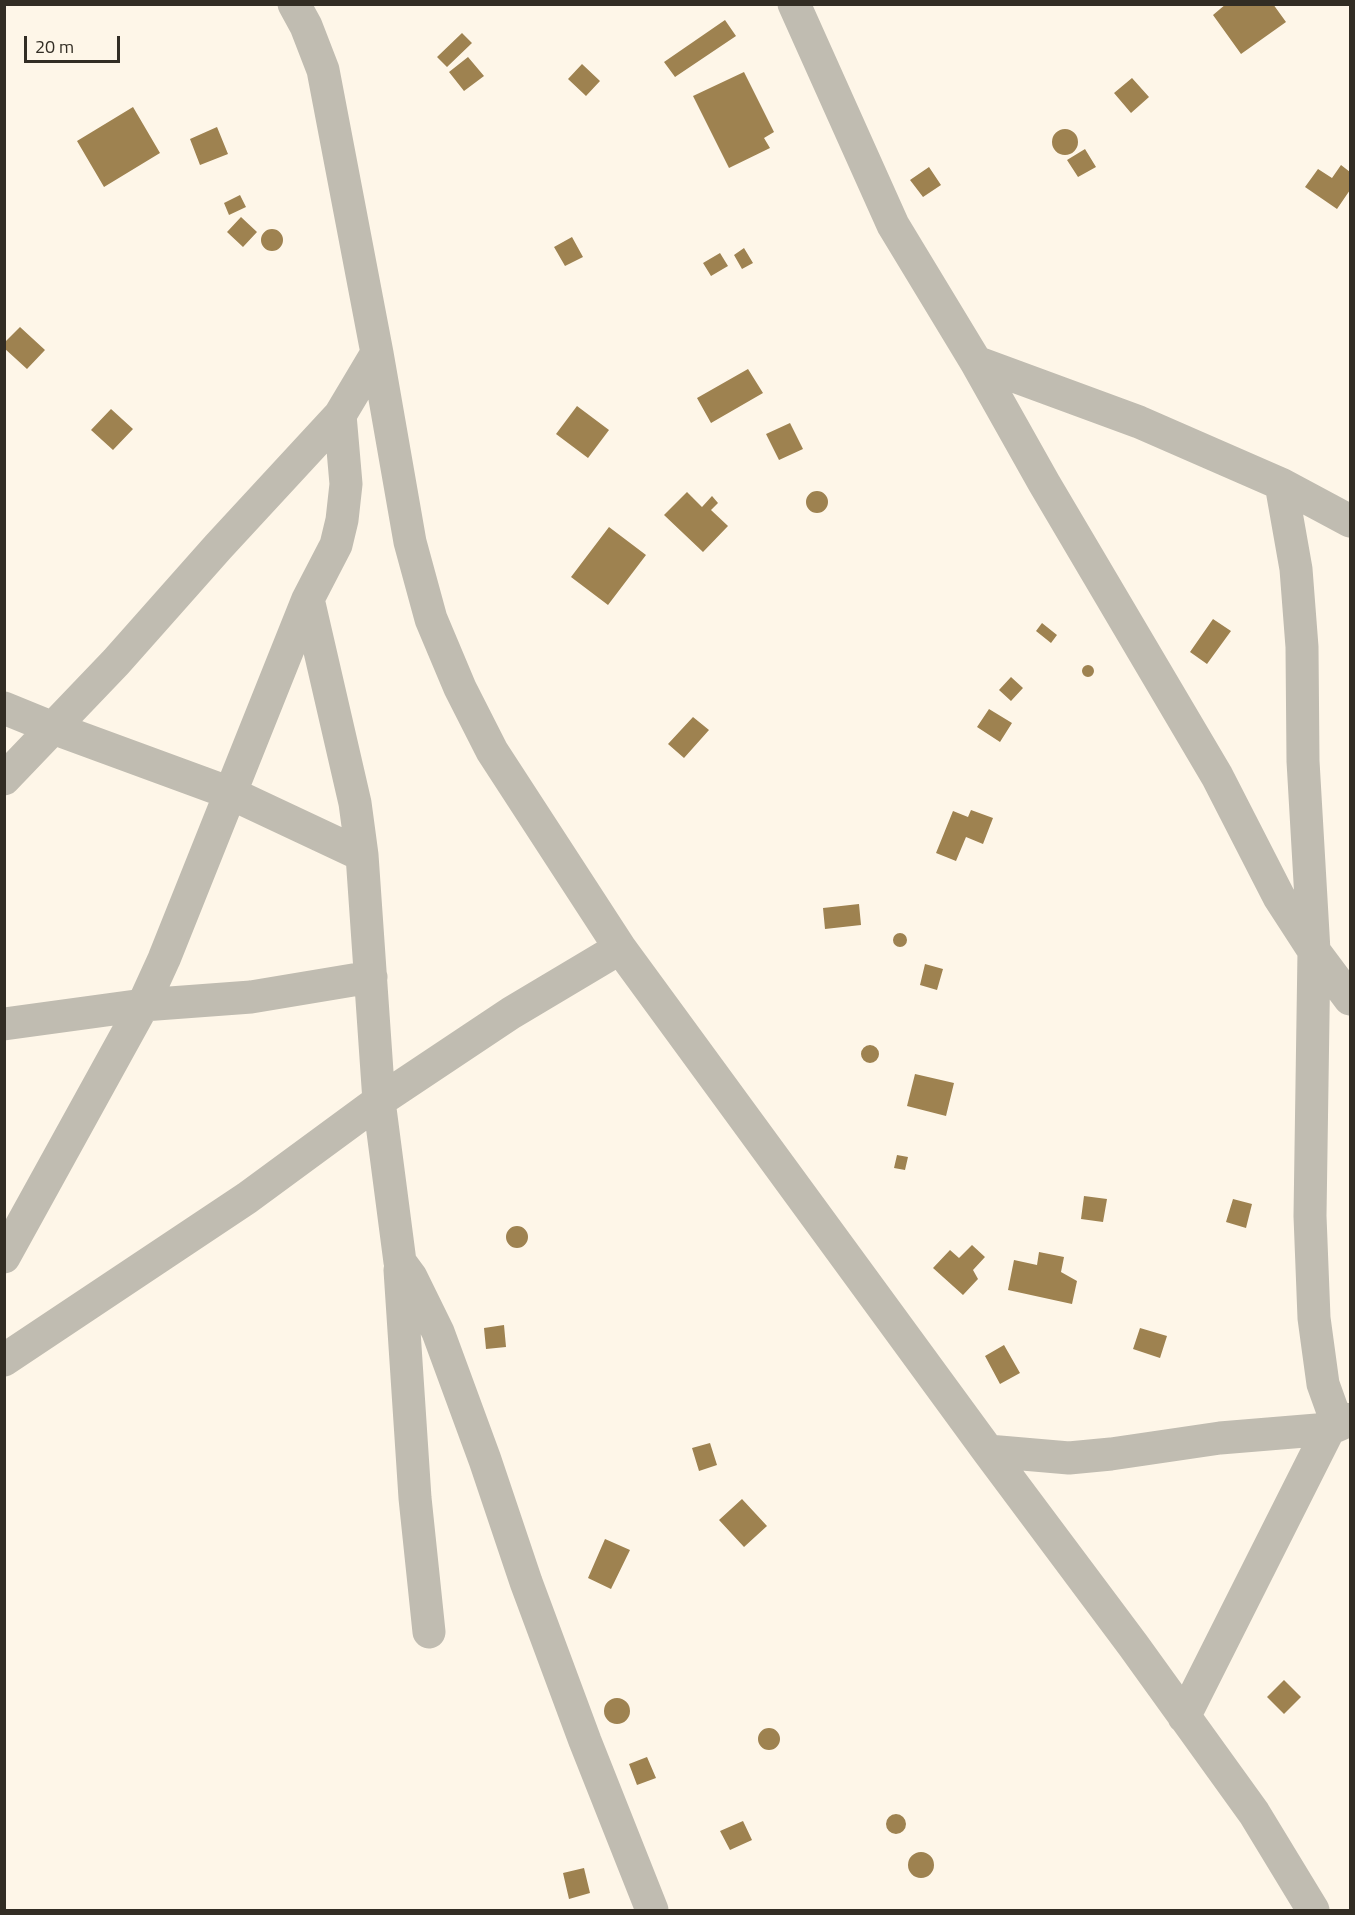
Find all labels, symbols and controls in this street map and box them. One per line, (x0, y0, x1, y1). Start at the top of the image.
scale bar (27, 24, 123, 62)
text: 20 m (35, 33, 74, 60)

